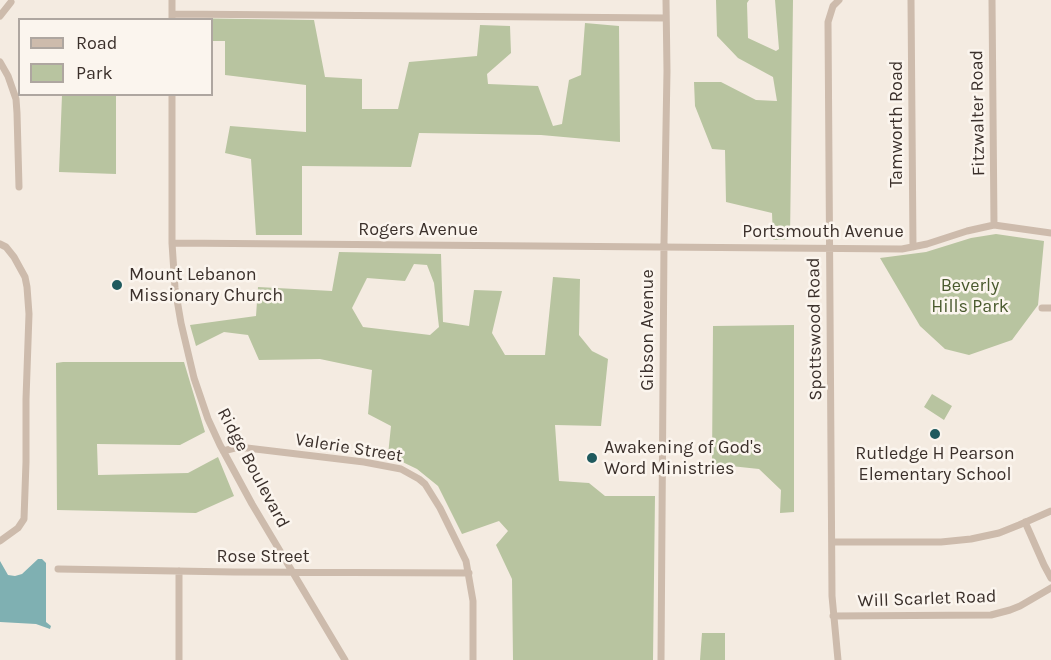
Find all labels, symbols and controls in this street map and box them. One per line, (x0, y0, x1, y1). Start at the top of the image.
legend (18, 18, 213, 96)
text: Road (76, 32, 117, 54)
street label: Fitzwalter Road (966, 50, 990, 176)
street label: Tamworth Road (886, 61, 908, 187)
text: Park (76, 62, 113, 84)
street label: Rogers Avenue (358, 219, 478, 241)
street label: Portsmouth Avenue (742, 221, 904, 243)
street label: Spottswood Road (803, 257, 827, 401)
place label: Mount Lebanon Missionary Church (129, 264, 283, 306)
street label: Gibson Avenue (637, 269, 659, 391)
park label: Beverly Hills Park (931, 275, 1009, 318)
marker: Mount Lebanon Missionary Church (110, 278, 124, 292)
street label: Ridge Boulevard (212, 404, 294, 532)
marker: Rutledge H Pearson Elementary School (928, 427, 942, 441)
street label: Valerie Street (294, 429, 404, 467)
place label: Awakening of God's Word Ministries (604, 437, 762, 480)
place label: Rutledge H Pearson Elementary School (855, 443, 1015, 486)
marker: Awakening of God's Word Ministries (585, 451, 599, 465)
street label: Rose Street (216, 546, 310, 568)
street label: Will Scarlet Road (857, 586, 997, 612)

